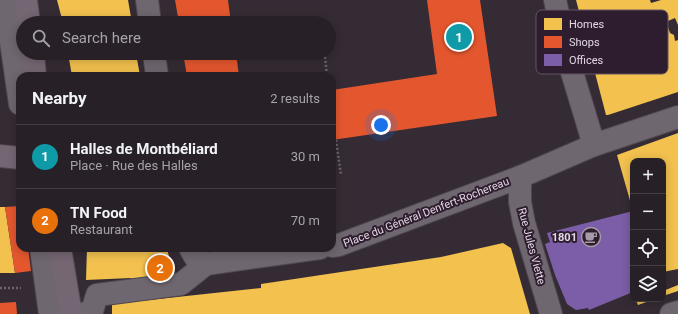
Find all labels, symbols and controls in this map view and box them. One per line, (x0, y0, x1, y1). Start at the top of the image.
legend (536, 10, 668, 74)
search box (16, 16, 336, 60)
text: Homes (569, 18, 605, 31)
pin: 1 (446, 22, 472, 52)
icon: search (30, 27, 52, 49)
text: Search here (62, 29, 141, 47)
text: Shops (569, 36, 600, 49)
text: Offices (569, 54, 604, 67)
text: Nearby (32, 88, 87, 108)
text: 2 results (270, 91, 320, 106)
your location (371, 115, 391, 135)
text: Halles de Montbéliard (70, 140, 218, 158)
text: 1 (41, 149, 49, 164)
text: 30 m (291, 149, 320, 164)
text: Place · Rue des Halles (70, 158, 198, 173)
map controls (630, 158, 666, 302)
button: + (630, 158, 666, 194)
street label: Place du Général Denfert-Rochereau (341, 175, 511, 250)
button: − (630, 194, 666, 230)
text: TN Food (70, 204, 127, 222)
street label: Rue Jules Viette (515, 206, 548, 286)
text: 2 (41, 213, 49, 228)
text: 70 m (291, 213, 320, 228)
text: Restaurant (70, 222, 133, 237)
cafe icon: 1801 (580, 226, 602, 248)
button: locate (630, 230, 666, 266)
place label: 1801 (552, 231, 577, 244)
pin: 2 (147, 253, 173, 283)
button: layers (630, 266, 666, 302)

